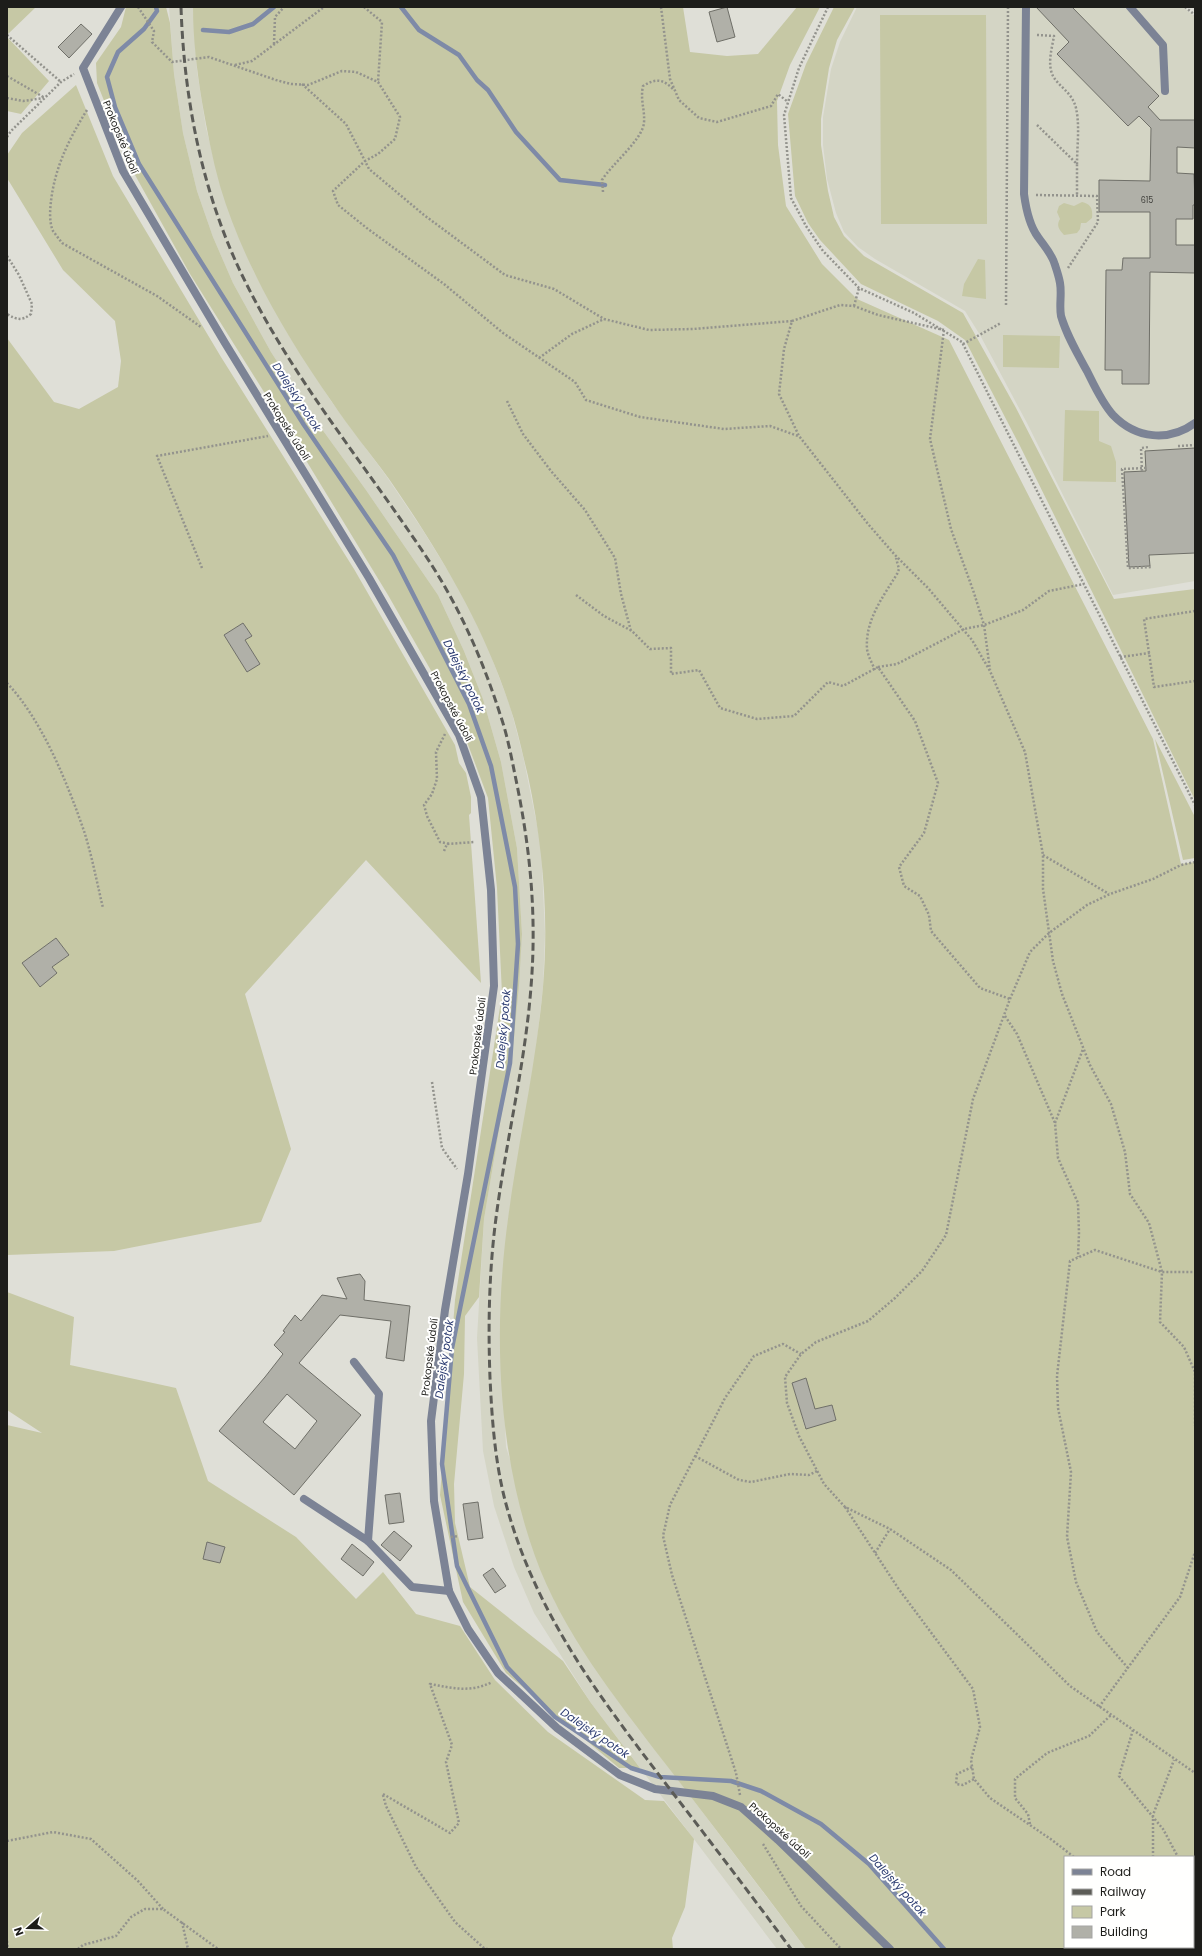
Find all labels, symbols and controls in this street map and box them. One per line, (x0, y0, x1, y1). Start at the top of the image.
street label: Prokopské údolí (99, 98, 142, 177)
house number: 615 (1141, 195, 1153, 206)
water label: Dalejský potok (269, 359, 326, 436)
street label: Prokopské údolí (260, 389, 314, 464)
water label: Dalejský potok (439, 637, 489, 716)
street label: Prokopské údolí (427, 668, 477, 745)
water label: Dalejský potok (492, 987, 515, 1069)
street label: Prokopské údolí (465, 996, 490, 1076)
street label: Prokopské údolí (417, 1317, 442, 1397)
water label: Dalejský potok (431, 1317, 458, 1399)
water label: Dalejský potok (558, 1704, 634, 1763)
street label: Prokopské údolí (746, 1799, 814, 1862)
water label: Dalejský potok (865, 1850, 931, 1921)
legend (1064, 1856, 1194, 1948)
text: Road (1100, 1863, 1131, 1880)
text: Railway (1100, 1883, 1146, 1900)
text: Park (1100, 1903, 1127, 1920)
north arrow (8, 1908, 48, 1948)
text: Building (1100, 1923, 1148, 1940)
text: N (10, 1925, 28, 1938)

